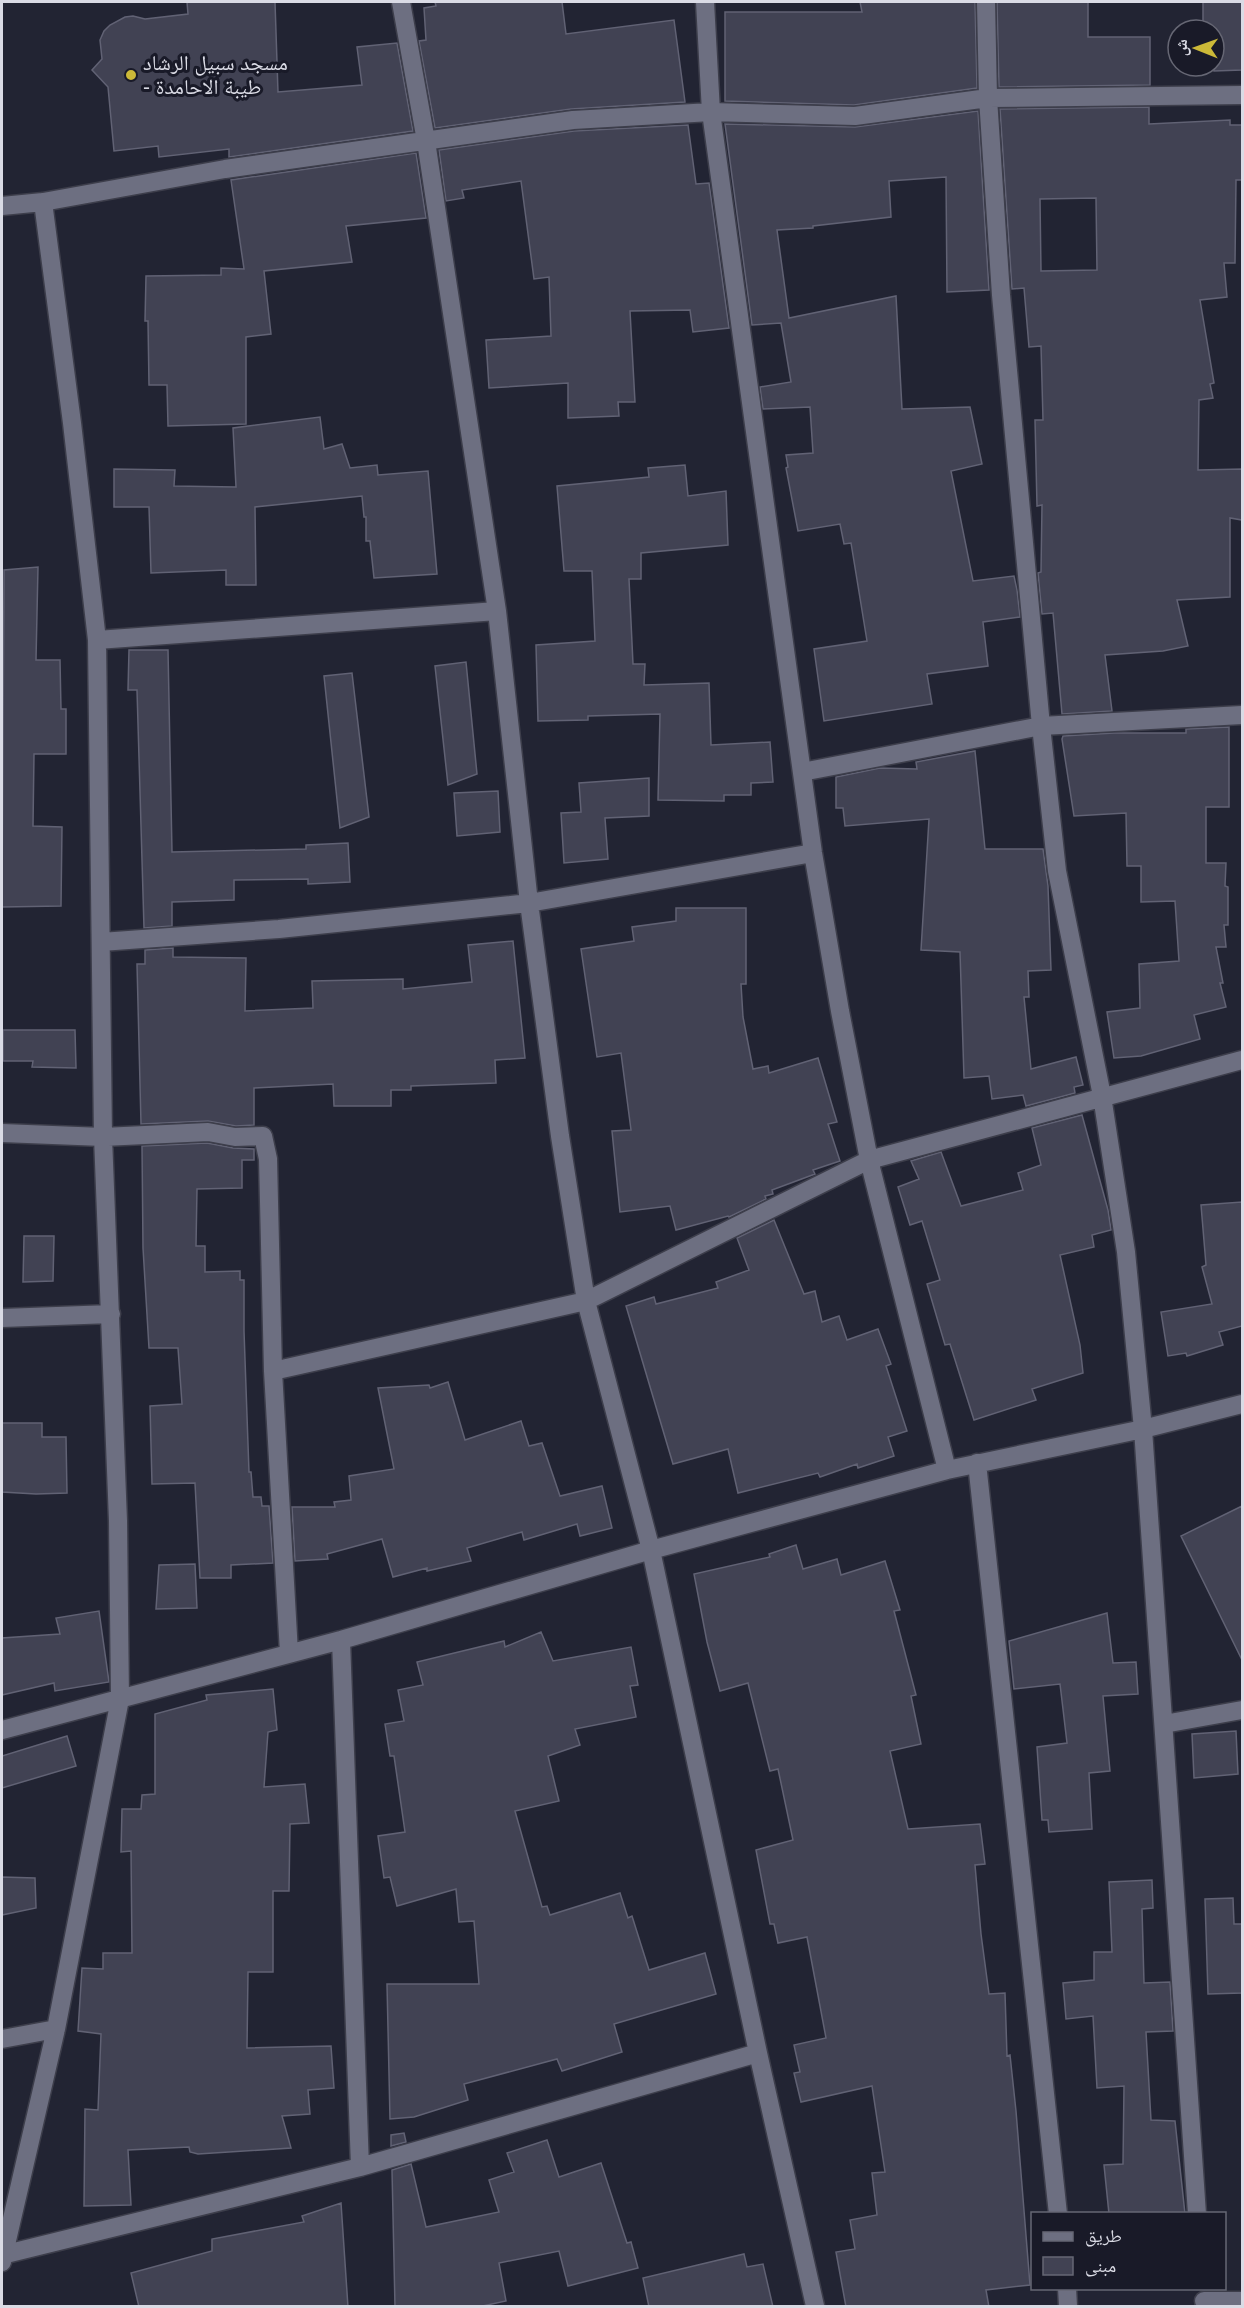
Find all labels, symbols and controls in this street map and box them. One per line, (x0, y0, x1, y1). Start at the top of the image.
north arrow (1166, 18, 1226, 78)
text: ش (1173, 39, 1191, 56)
place label: مسجد سبيل الرشاد - طيبة الاحامدة (143, 51, 288, 99)
marker: مسجد سبيل الرشاد - طيبة الاحامدة (124, 68, 138, 82)
legend (1031, 2212, 1226, 2290)
text: طريق (1085, 2226, 1122, 2247)
text: مبنى (1085, 2256, 1116, 2277)

